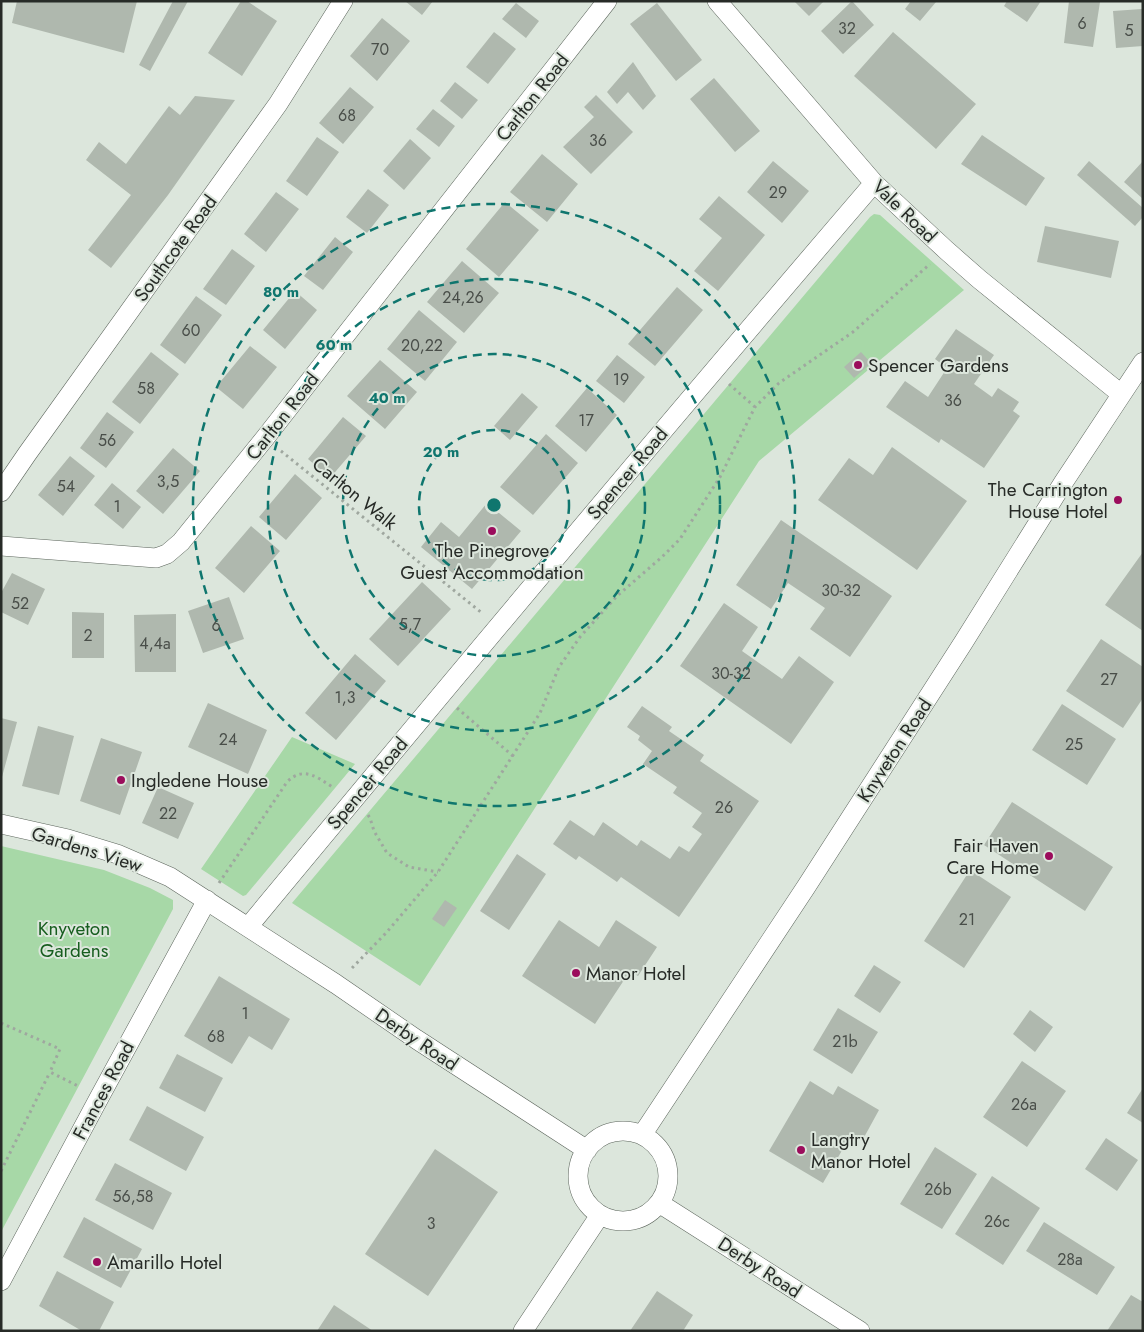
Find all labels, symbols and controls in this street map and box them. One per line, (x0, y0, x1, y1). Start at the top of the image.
house number: 6 (1077, 12, 1087, 35)
house number: 32 (838, 17, 856, 40)
house number: 5 (1124, 19, 1134, 42)
house number: 70 (371, 38, 389, 61)
street label: Carlton Road (490, 48, 575, 147)
house number: 68 (338, 104, 356, 127)
house number: 36 (589, 129, 607, 152)
street label: Vale Road (866, 174, 943, 249)
house number: 29 (769, 181, 787, 204)
street label: Southcote Road (128, 189, 223, 307)
text: 80 m (263, 281, 299, 303)
house number: 24,26 (442, 286, 484, 309)
house number: 60 (182, 319, 200, 342)
text: 60 m (316, 334, 352, 356)
house number: 20,22 (401, 334, 443, 357)
place label: Spencer Gardens (868, 352, 1009, 379)
marker: Spencer Gardens (852, 359, 864, 371)
street label: Carlton Road (240, 367, 325, 466)
house number: 19 (613, 368, 629, 391)
house number: 58 (137, 377, 155, 400)
text: 40 m (368, 387, 406, 409)
house number: 36 (944, 389, 962, 412)
house number: 17 (578, 409, 594, 432)
street label: Spencer Road (581, 421, 674, 525)
house number: 56 (98, 429, 116, 452)
text: 20 m (423, 441, 459, 463)
street label: Carlton Walk (306, 451, 403, 537)
house number: 3,5 (157, 470, 179, 493)
house number: 54 (57, 475, 75, 498)
place label: The Carrington House Hotel (988, 476, 1108, 525)
marker: The Carrington House Hotel (1112, 494, 1124, 506)
house number: 1 (113, 495, 121, 518)
centre of rings (485, 496, 503, 514)
marker: The Pinegrove Guest Accommodation (486, 525, 498, 537)
place label: The Pinegrove Guest Accommodation (400, 537, 584, 586)
house number: 30-32 (821, 579, 861, 602)
house number: 52 (11, 592, 29, 615)
house number: 5,7 (399, 613, 422, 636)
house number: 6 (211, 614, 221, 637)
house number: 2 (83, 624, 93, 647)
house number: 4,4a (139, 632, 171, 655)
house number: 30-32 (711, 662, 751, 685)
house number: 27 (1100, 668, 1118, 691)
house number: 1,3 (335, 686, 356, 709)
street label: Knyveton Road (851, 693, 938, 808)
house number: 24 (219, 728, 237, 751)
street label: Spencer Road (321, 731, 414, 835)
house number: 25 (1065, 733, 1083, 756)
place label: Ingledene House (131, 767, 268, 794)
marker: Ingledene House (115, 774, 127, 786)
house number: 26 (715, 796, 733, 819)
house number: 22 (159, 802, 177, 825)
street label: Gardens View (28, 820, 145, 879)
place label: Fair Haven Care Home (947, 832, 1039, 881)
marker: Fair Haven Care Home (1043, 850, 1055, 862)
house number: 21 (959, 908, 975, 931)
park label: Knyveton Gardens (38, 915, 110, 964)
place label: Manor Hotel (586, 960, 686, 987)
marker: Manor Hotel (570, 967, 582, 979)
house number: 1 (241, 1002, 249, 1025)
street label: Derby Road (370, 1002, 464, 1077)
house number: 68 (207, 1025, 225, 1048)
house number: 21b (832, 1030, 858, 1053)
street label: Frances Road (66, 1036, 141, 1144)
house number: 26a (1011, 1093, 1037, 1116)
place label: Langtry Manor Hotel (811, 1126, 911, 1175)
marker: Langtry Manor Hotel (795, 1144, 807, 1156)
house number: 26b (924, 1178, 952, 1201)
house number: 56,58 (113, 1185, 153, 1208)
house number: 26c (984, 1210, 1010, 1233)
house number: 3 (427, 1212, 436, 1235)
street label: Derby Road (713, 1230, 807, 1305)
house number: 28a (1057, 1248, 1083, 1271)
place label: Amarillo Hotel (107, 1249, 222, 1276)
marker: Amarillo Hotel (91, 1256, 103, 1268)

